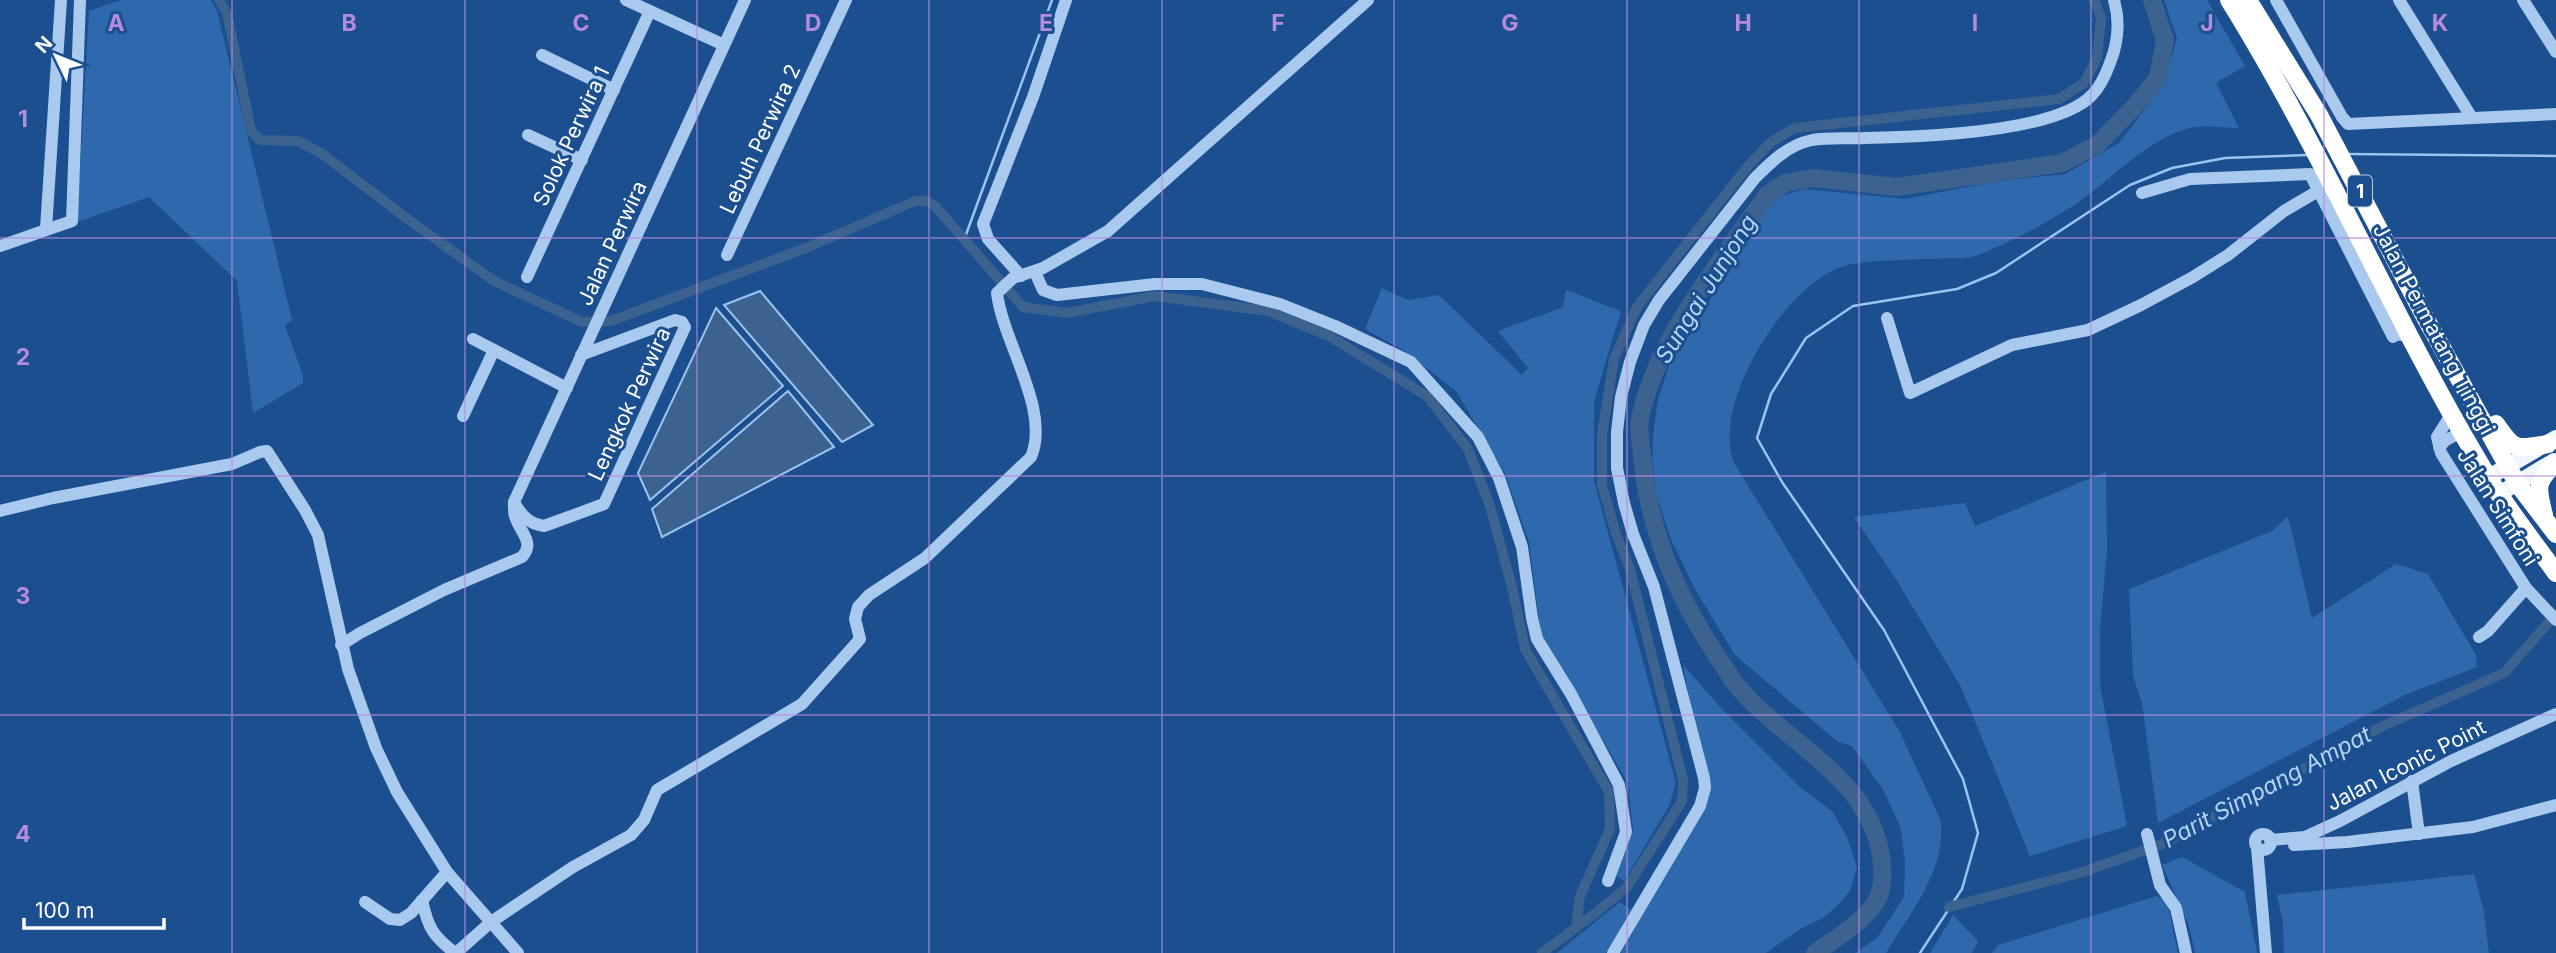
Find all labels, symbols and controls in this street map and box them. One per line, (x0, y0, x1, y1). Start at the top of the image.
text: A (107, 9, 125, 37)
text: B (341, 9, 357, 37)
text: C (572, 9, 590, 37)
text: D (805, 9, 821, 37)
text: E (1039, 9, 1053, 37)
text: F (1271, 9, 1285, 37)
text: G (1501, 9, 1519, 37)
text: H (1734, 9, 1752, 37)
text: I (1972, 9, 1978, 37)
text: J (2200, 9, 2214, 37)
text: K (2432, 9, 2448, 37)
north arrow (21, 21, 91, 91)
text: N (31, 32, 57, 58)
street label: Lebuh Perwira 2 (714, 60, 806, 218)
street label: Solok Perwira 1 (528, 62, 614, 210)
text: 1 (18, 105, 28, 133)
road number: 1 (2348, 176, 2372, 206)
street label: Jalan Perwira (572, 177, 652, 309)
water label: Sungai Junjong (1649, 210, 1763, 368)
street label: Jalan Permatang Tinggi (2368, 219, 2500, 439)
street label: Lengkok Perwira (583, 323, 675, 485)
text: 2 (16, 343, 30, 371)
street label: Jalan Simfoni (2452, 444, 2544, 570)
text: 3 (16, 582, 30, 610)
street label: Jalan Iconic Point (2322, 714, 2490, 816)
water label: Parit Simpang Ampat (2158, 720, 2376, 854)
text: 4 (15, 820, 31, 848)
scale bar (24, 886, 164, 930)
text: 100 m (35, 898, 94, 923)

